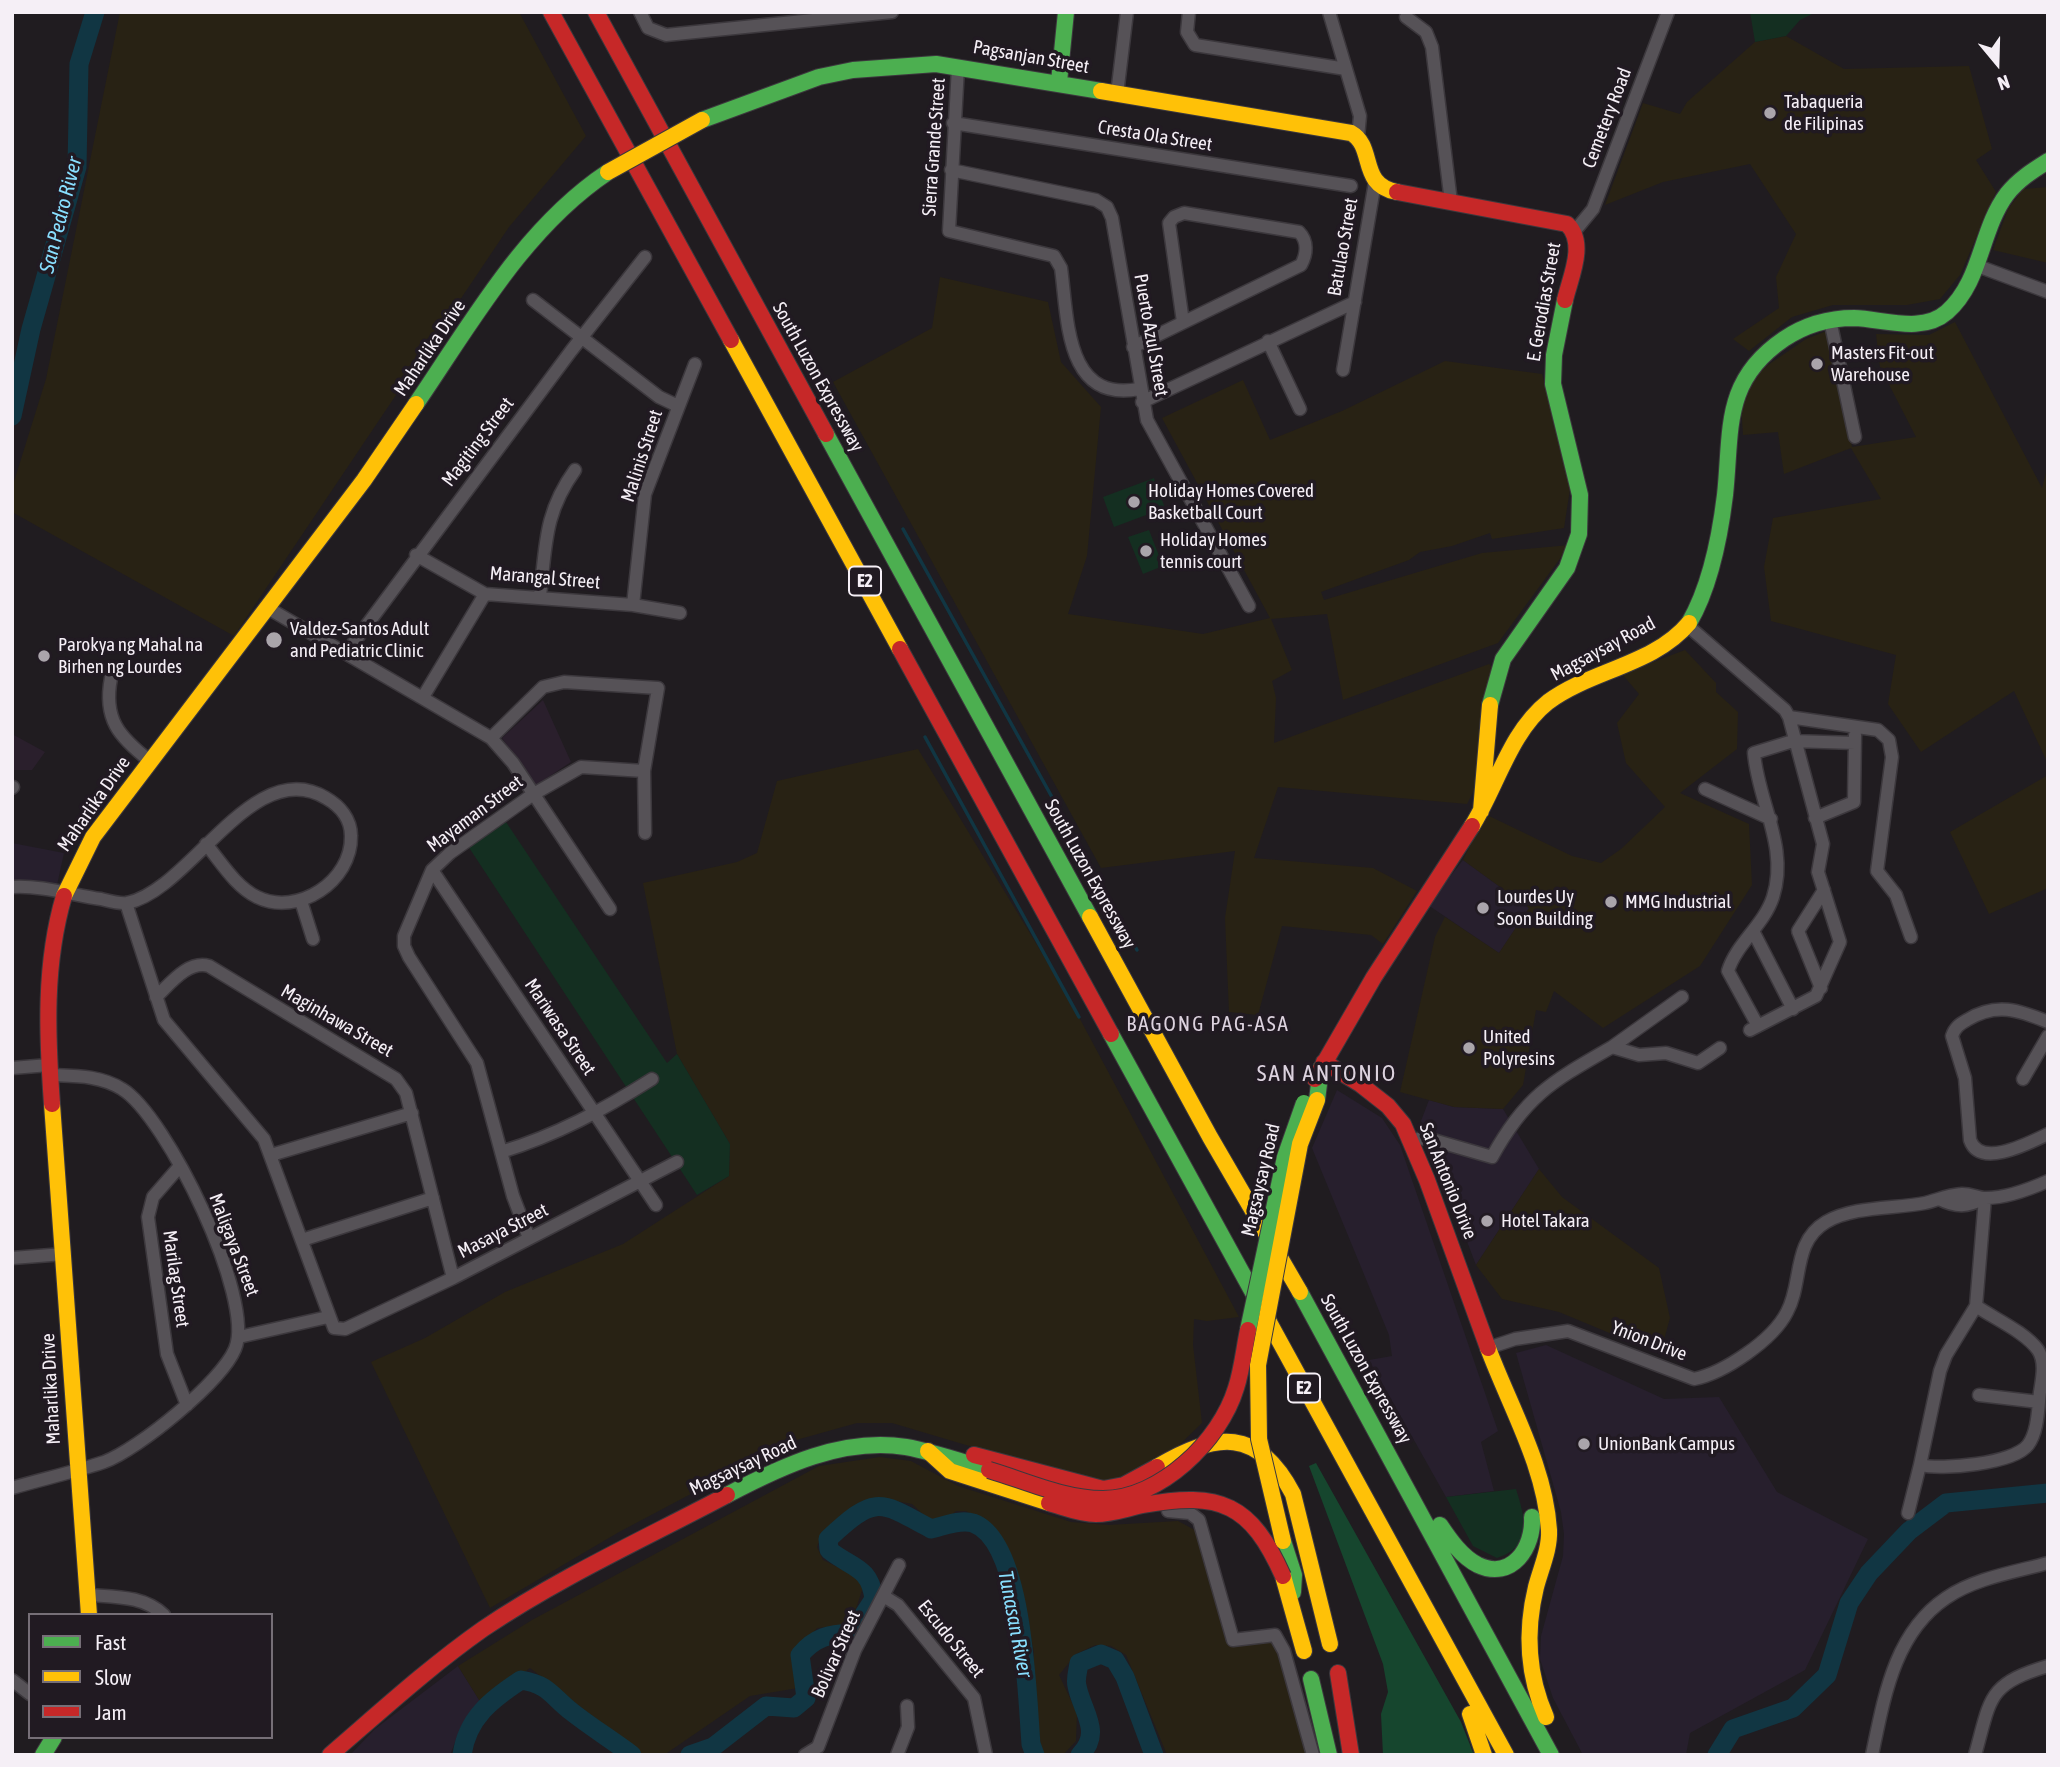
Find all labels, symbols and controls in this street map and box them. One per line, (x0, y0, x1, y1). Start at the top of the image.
north arrow (1962, 28, 2032, 98)
street label: Pagsanjan Street (971, 36, 1091, 78)
street label: Cemetery Road (1577, 65, 1637, 171)
text: N (1995, 71, 2013, 95)
street label: Sierra Grande Street (918, 77, 950, 217)
place label: Tabaqueria de Filipinas (1784, 91, 1864, 135)
marker: Tabaqueria de Filipinas (1762, 105, 1778, 121)
street label: Cresta Ola Street (1096, 116, 1214, 156)
water label: San Pedro River (34, 154, 88, 276)
street label: Batulao Street (1323, 196, 1363, 298)
street label: E. Gerodias Street (1522, 241, 1566, 363)
street label: Puerto Azul Street (1129, 272, 1173, 398)
street label: Maharlika Drive (389, 295, 471, 401)
street label: South Luzon Expressway (767, 298, 869, 456)
place label: Masters Fit-out Warehouse (1831, 342, 1934, 386)
marker: Masters Fit-out Warehouse (1809, 356, 1825, 372)
street label: Magiting Street (437, 393, 519, 491)
street label: Malinis Street (616, 407, 668, 505)
place label: Holiday Homes Covered Basketball Court (1148, 480, 1314, 524)
marker: Holiday Homes Covered Basketball Court (1126, 494, 1142, 510)
place label: Holiday Homes tennis court (1160, 529, 1267, 573)
marker: Holiday Homes tennis court (1138, 543, 1154, 559)
street label: Marangal Street (489, 562, 601, 594)
road number: E2 (849, 566, 881, 596)
street label: Magsaysay Road (1547, 612, 1659, 686)
place label: Valdez-Santos Adult and Pediatric Clinic (290, 618, 429, 662)
marker: Valdez-Santos Adult and Pediatric Clinic (264, 630, 284, 650)
place label: Parokya ng Mahal na Birhen ng Lourdes (58, 634, 203, 678)
marker: Parokya ng Mahal na Birhen ng Lourdes (36, 648, 52, 664)
street label: Maharlika Drive (53, 752, 135, 856)
street label: Mayaman Street (423, 771, 527, 857)
street label: South Luzon Expressway (1039, 795, 1141, 953)
place label: Lourdes Uy Soon Building (1497, 886, 1593, 930)
place label: MMG Industrial (1625, 891, 1731, 913)
marker: MMG Industrial (1603, 894, 1619, 910)
marker: Lourdes Uy Soon Building (1475, 900, 1491, 916)
street label: Mariwasa Street (519, 974, 601, 1080)
street label: Maginhawa Street (277, 980, 397, 1062)
district label: BAGONG PAG-ASA (1128, 1011, 1288, 1037)
place label: United Polyresins (1483, 1026, 1555, 1070)
marker: United Polyresins (1461, 1040, 1477, 1056)
district label: SAN ANTONIO (1258, 1060, 1396, 1088)
street label: San Antonio Drive (1414, 1120, 1482, 1242)
street label: Magsaysay Road (1237, 1121, 1285, 1239)
street label: Maligaya Street (204, 1190, 264, 1300)
street label: Masaya Street (454, 1199, 552, 1263)
place label: Hotel Takara (1501, 1210, 1590, 1232)
marker: Hotel Takara (1479, 1213, 1495, 1229)
street label: Marilag Street (158, 1229, 194, 1329)
street label: South Luzon Expressway (1315, 1290, 1417, 1448)
street label: Ynion Drive (1608, 1316, 1690, 1366)
street label: Maharlika Drive (37, 1333, 65, 1445)
road number: E2 (1288, 1373, 1320, 1402)
street label: Magsaysay Road (686, 1431, 800, 1501)
place label: UnionBank Campus (1598, 1433, 1735, 1455)
marker: UnionBank Campus (1576, 1436, 1592, 1452)
water label: Tunasan River (992, 1569, 1038, 1679)
street label: Escudo Street (913, 1596, 989, 1682)
street label: Bolivar Street (807, 1607, 865, 1701)
legend (28, 1613, 273, 1739)
text: Fast (95, 1630, 126, 1654)
text: Slow (95, 1665, 131, 1689)
text: Jam (95, 1700, 127, 1724)

